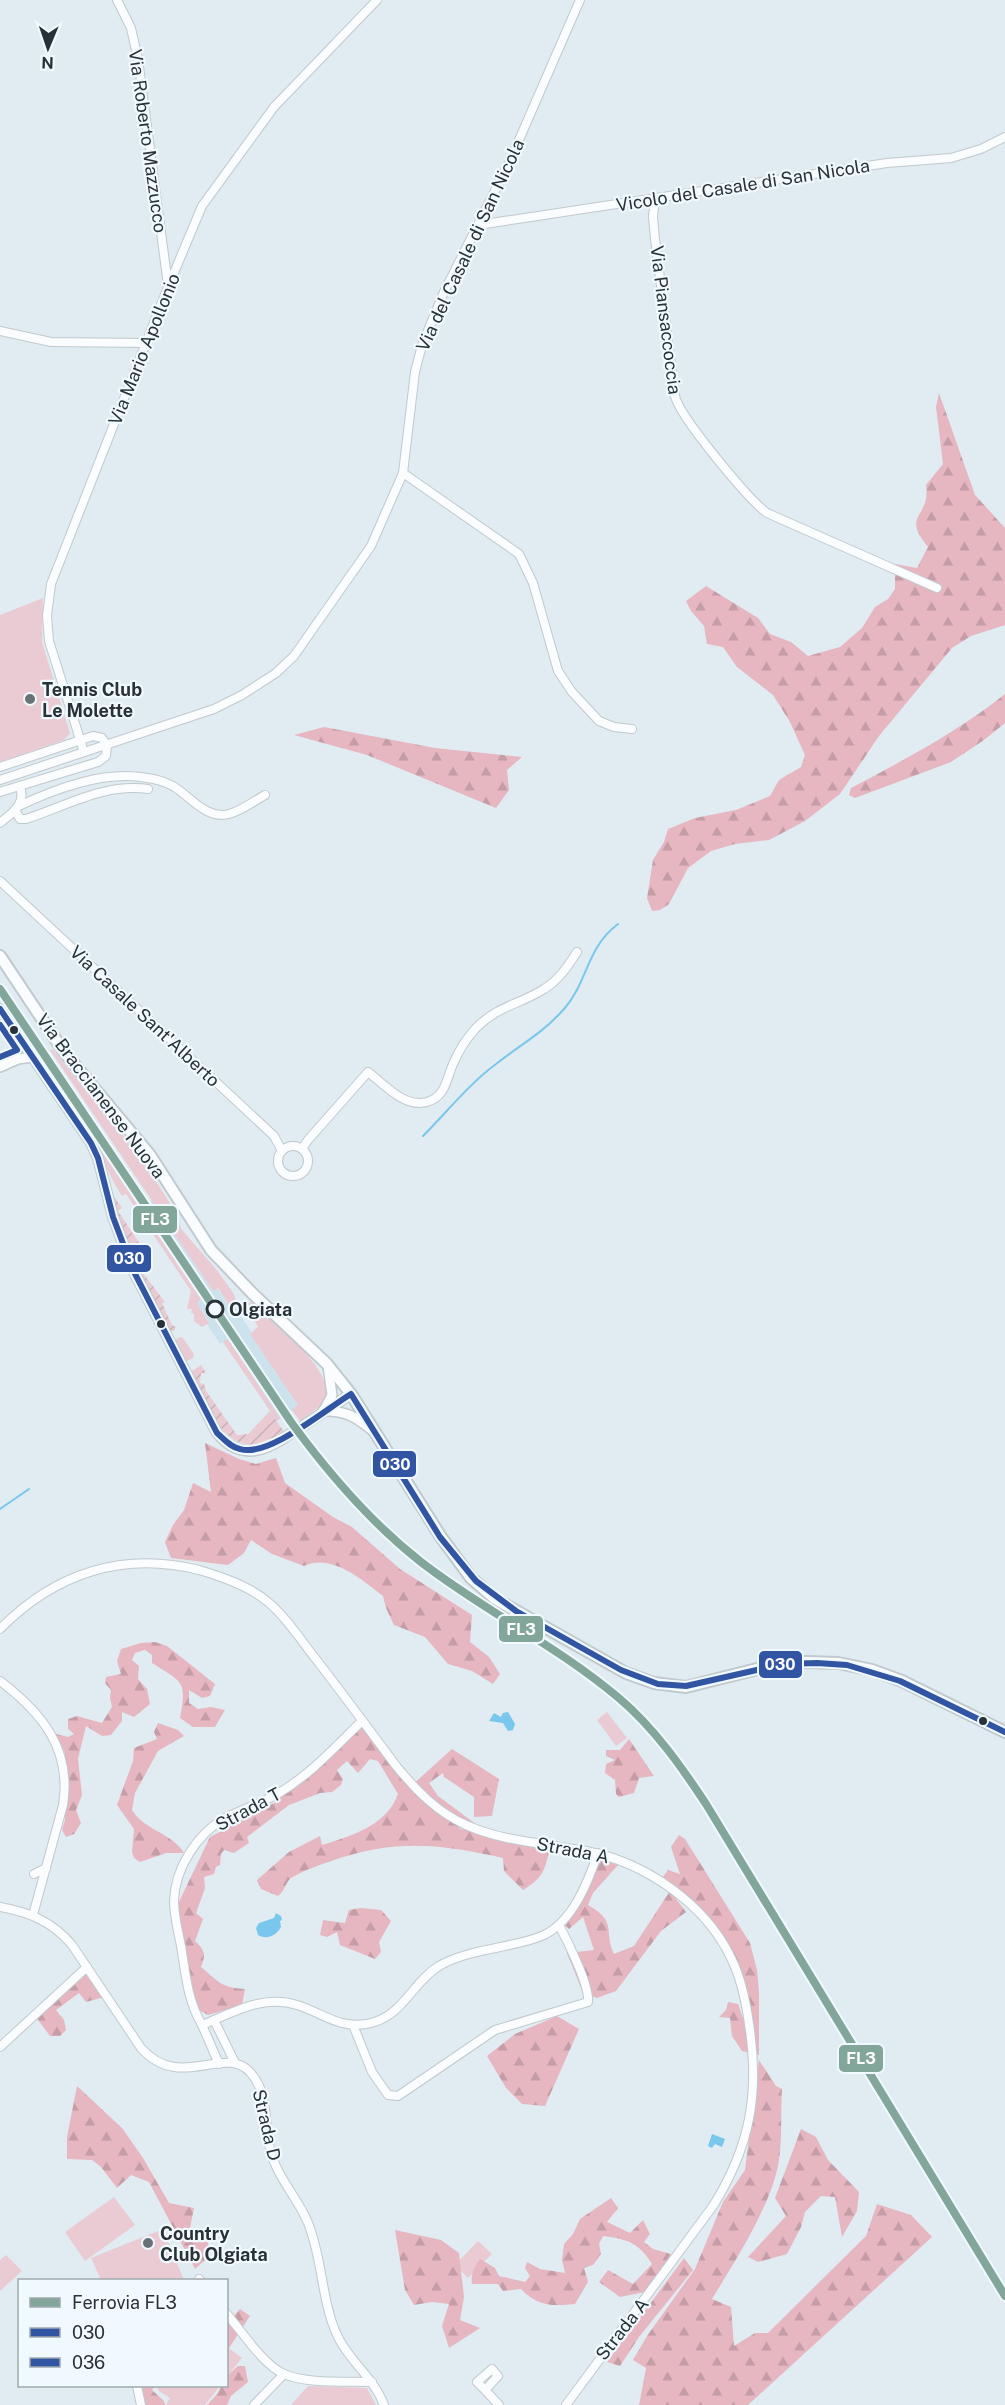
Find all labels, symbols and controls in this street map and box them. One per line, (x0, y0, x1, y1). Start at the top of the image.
north arrow (18, 18, 78, 78)
street label: Via Roberto Mazzucco (125, 48, 171, 234)
text: N (41, 53, 54, 72)
street label: Via del Casale di San Nicola (412, 136, 528, 354)
street label: Vicolo del Casale di San Nicola (615, 155, 871, 215)
street label: Via Piansaccoccia (646, 244, 686, 396)
street label: Via Mario Apollonio (104, 270, 184, 428)
place label: Tennis Club Le Molette (42, 679, 142, 721)
marker: Tennis Club Le Molette (23, 692, 37, 706)
street label: Via Casale Sant'Alberto (66, 941, 224, 1091)
street label: Via Braccianense Nuova (32, 1010, 170, 1182)
unlabelled marker (8, 1024, 20, 1036)
line badge: FL3 (132, 1205, 178, 1234)
text: FL3 (140, 1210, 170, 1229)
line badge: 030 (106, 1244, 152, 1273)
text: 030 (113, 1249, 145, 1268)
place label: Olgiata (229, 1299, 292, 1320)
marker: Olgiata (206, 1300, 224, 1318)
unlabelled marker (155, 1318, 167, 1330)
line badge: 030 (372, 1450, 417, 1478)
text: 030 (379, 1455, 411, 1474)
line badge: FL3 (498, 1615, 544, 1643)
text: FL3 (506, 1620, 536, 1639)
line badge: 030 (758, 1650, 803, 1679)
text: 030 (764, 1655, 796, 1674)
unlabelled marker (977, 1715, 989, 1727)
street label: Strada T (212, 1783, 285, 1835)
street label: Strada A (535, 1833, 611, 1867)
line badge: FL3 (838, 2044, 884, 2073)
text: FL3 (846, 2049, 876, 2068)
street label: Strada D (249, 2087, 285, 2163)
place label: Country Club Olgiata (160, 2223, 268, 2265)
marker: Country Club Olgiata (141, 2236, 155, 2250)
legend (18, 2279, 228, 2387)
text: Ferrovia FL3 (72, 2292, 177, 2313)
street label: Strada A (591, 2294, 653, 2364)
text: 030 (72, 2322, 105, 2343)
text: 036 (72, 2352, 105, 2373)

